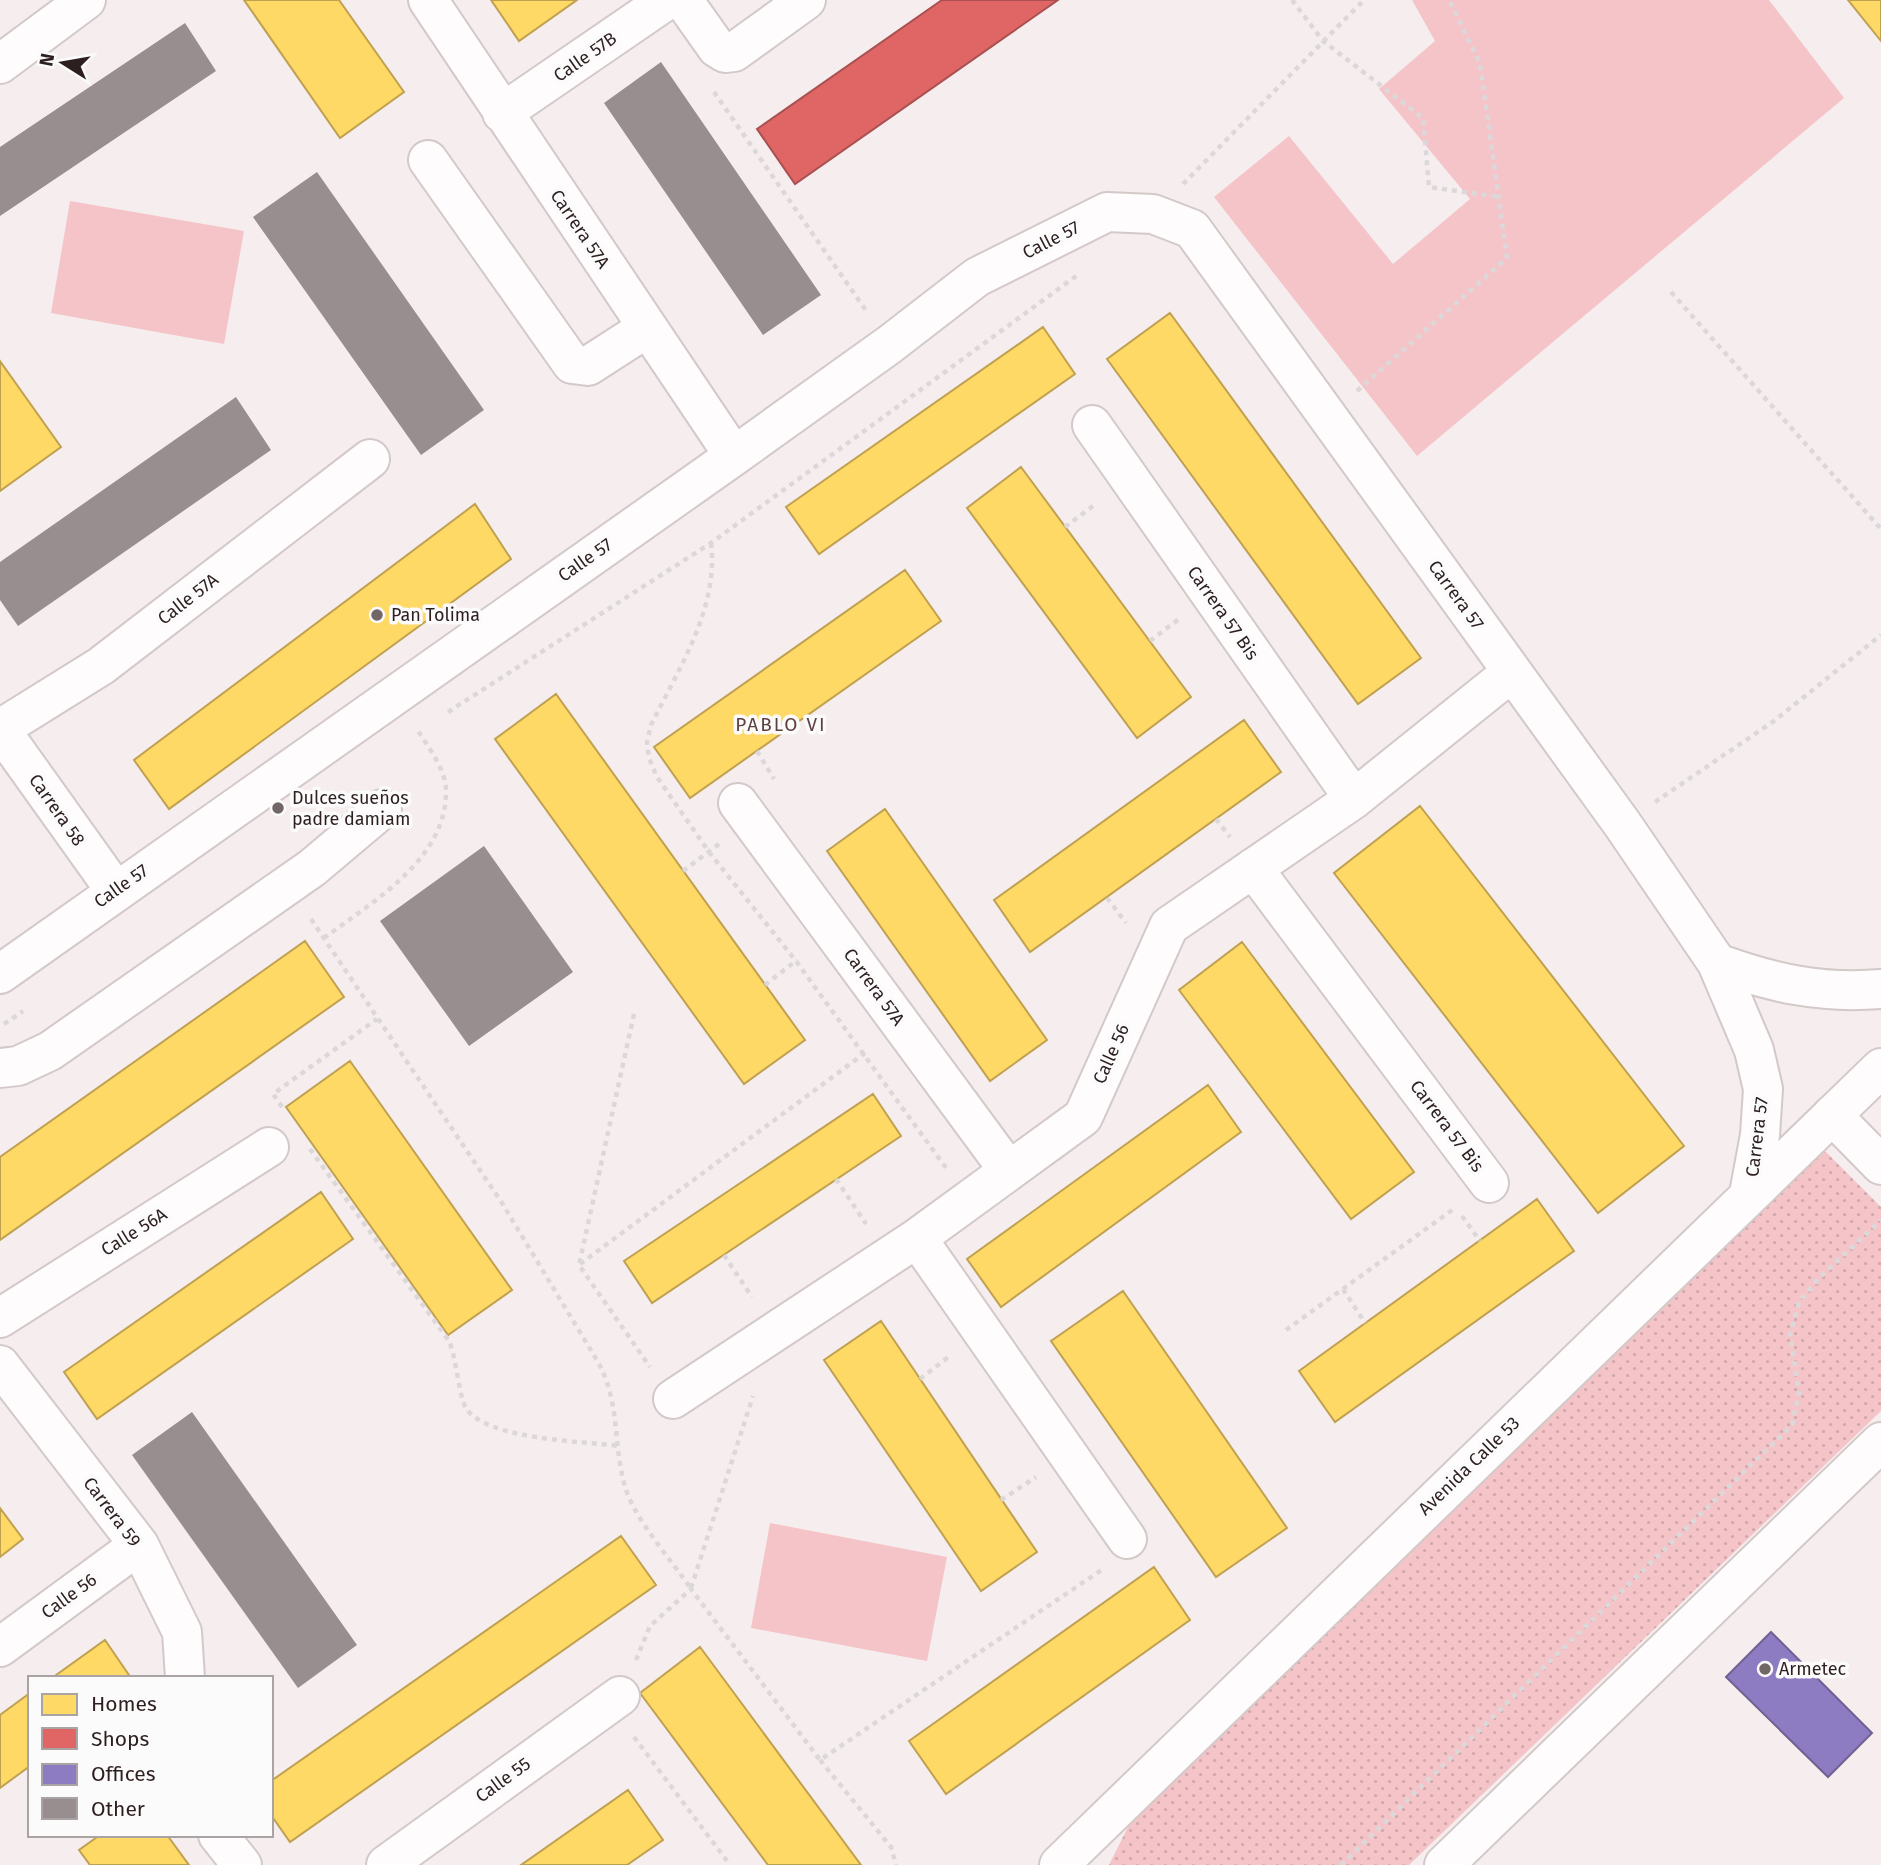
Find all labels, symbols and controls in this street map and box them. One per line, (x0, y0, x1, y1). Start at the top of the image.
street label: Calle 57B (549, 27, 621, 87)
north arrow (28, 28, 98, 98)
text: N (34, 51, 59, 68)
street label: Carrera 57A (546, 186, 615, 273)
street label: Calle 57 (1019, 216, 1083, 264)
street label: Calle 57 (554, 533, 616, 587)
street label: Carrera 57 (1423, 556, 1489, 634)
street label: Carrera 57 Bis (1183, 562, 1263, 664)
street label: Calle 57A (153, 568, 223, 629)
place label: Pan Tolima (391, 604, 480, 626)
marker: Pan Tolima (369, 607, 385, 623)
district label: PABLO VI (735, 713, 827, 736)
street label: Carrera 58 (24, 770, 90, 850)
place label: Dulces sueños padre damiam (292, 787, 410, 830)
marker: Dulces sueños padre damiam (270, 800, 286, 816)
street label: Calle 57 (90, 859, 152, 913)
street label: Carrera 57A (839, 944, 910, 1030)
street label: Calle 56 (1088, 1021, 1134, 1087)
street label: Carrera 57 Bis (1405, 1076, 1489, 1176)
street label: Carrera 57 (1741, 1096, 1773, 1178)
street label: Calle 56A (97, 1203, 172, 1261)
street label: Avenida Calle 53 (1414, 1412, 1524, 1520)
street label: Carrera 59 (79, 1473, 145, 1551)
street label: Calle 56 (37, 1569, 101, 1623)
place label: Armetec (1779, 1658, 1847, 1680)
marker: Armetec (1757, 1661, 1773, 1677)
legend (28, 1676, 273, 1837)
text: Homes (91, 1691, 157, 1717)
text: Shops (91, 1726, 149, 1752)
street label: Calle 55 (471, 1753, 535, 1807)
text: Offices (91, 1761, 156, 1787)
text: Other (91, 1796, 145, 1822)

